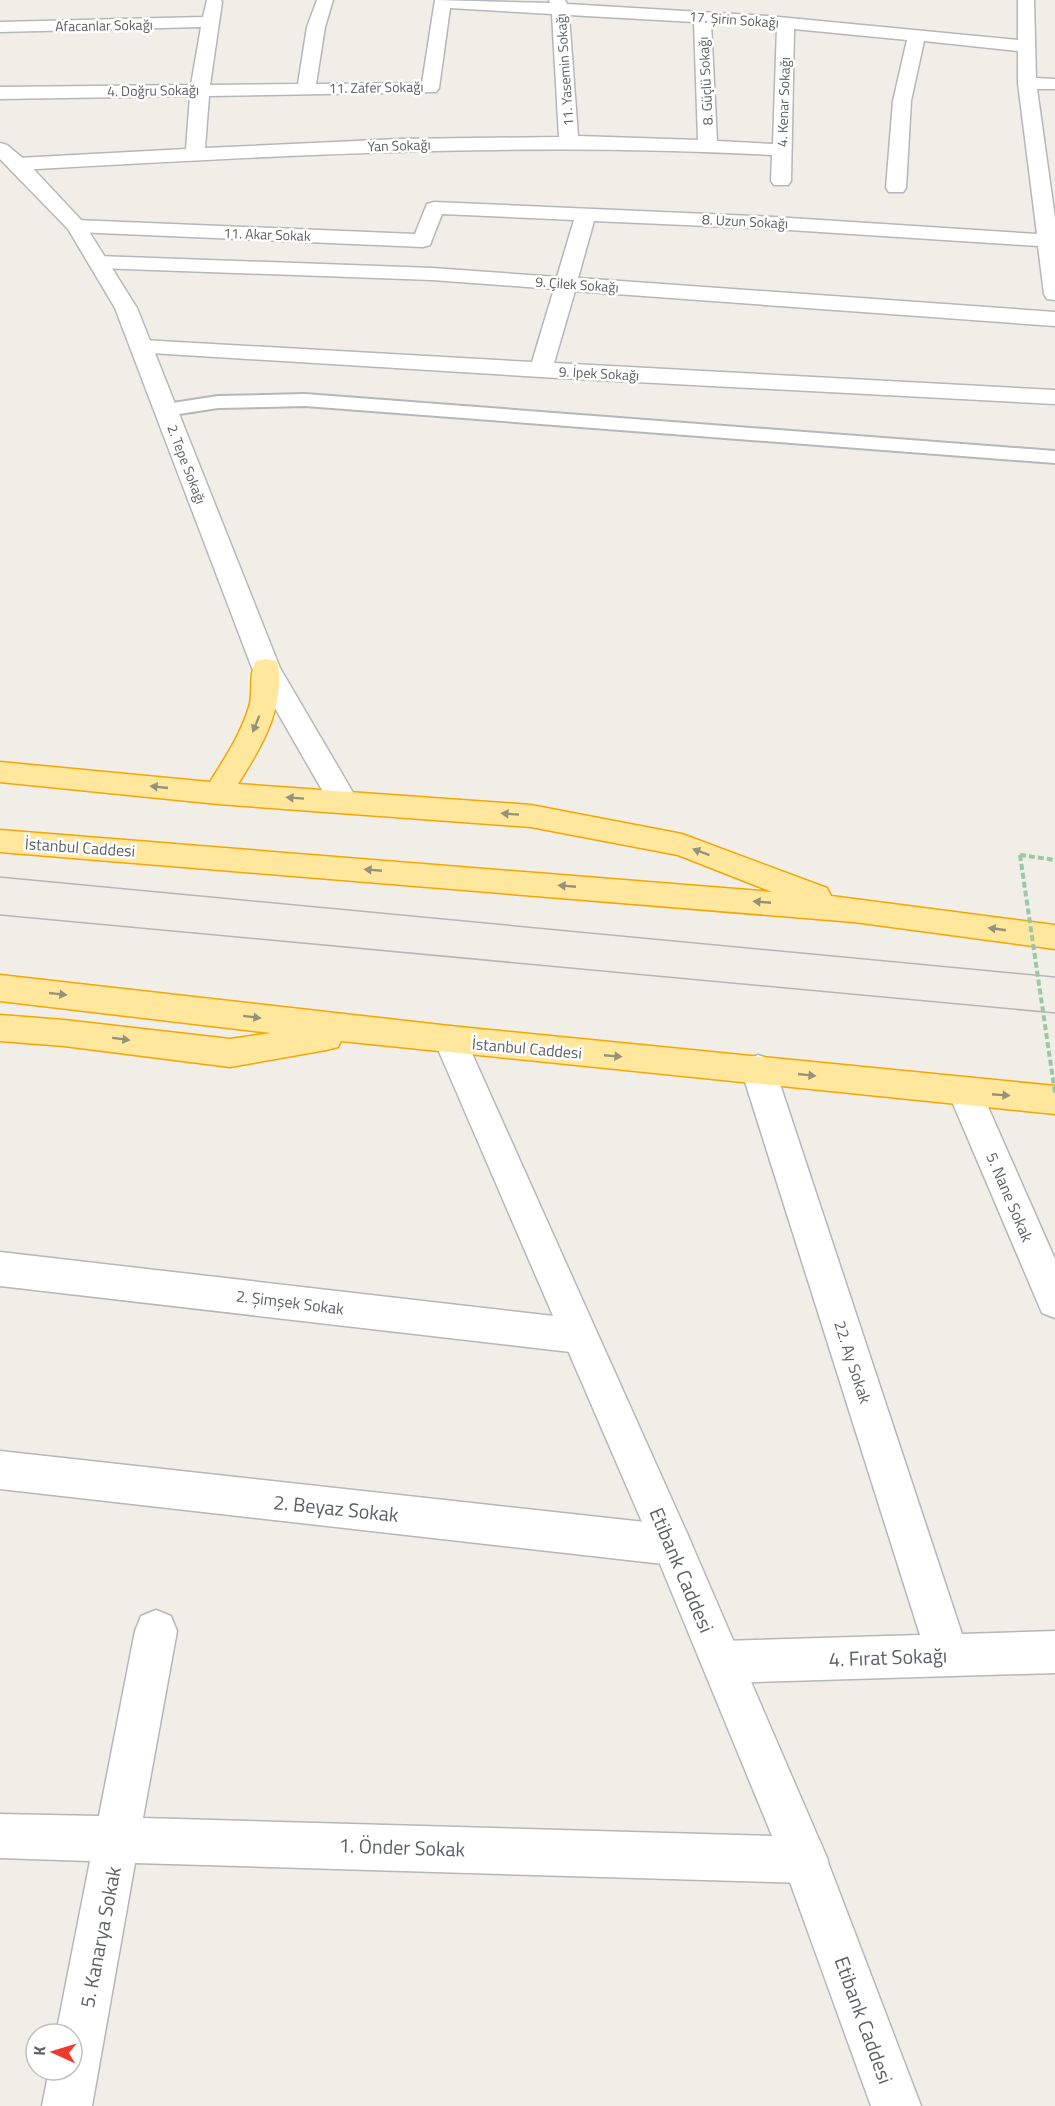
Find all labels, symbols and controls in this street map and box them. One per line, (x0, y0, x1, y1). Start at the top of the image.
street label: 17. Şirin Sokağı (688, 5, 780, 33)
street label: 11. Yasemin Sokağı (550, 13, 578, 127)
street label: Afacanlar Sokağı (55, 14, 153, 36)
street label: 8. Güçlü Sokağı (692, 36, 718, 126)
street label: 4. Kenar Sokağı (771, 57, 795, 147)
street label: 11. Zafer Sokağı (328, 76, 424, 98)
street label: 4. Doğru Sokağı (107, 79, 199, 101)
street label: Yan Sokağı (367, 133, 431, 157)
street label: 8. Uzun Sokağı (701, 208, 789, 234)
street label: 11. Akar Sokak (223, 222, 311, 246)
street label: 9. Çilek Sokağı (535, 271, 619, 297)
street label: 9. İpek Sokağı (558, 360, 640, 386)
street label: 2. Tepe Sokağı (162, 421, 212, 507)
one-way arrow (251, 716, 261, 734)
one-way arrow (150, 782, 169, 792)
one-way arrow (285, 793, 304, 802)
one-way arrow (501, 809, 520, 819)
street label: İstanbul Caddesi (24, 831, 136, 863)
one-way arrow (692, 847, 710, 857)
one-way arrow (363, 865, 382, 875)
one-way arrow (558, 881, 577, 891)
one-way arrow (752, 897, 771, 907)
one-way arrow (987, 925, 1006, 934)
one-way arrow (49, 990, 68, 999)
one-way arrow (242, 1012, 261, 1022)
street label: İstanbul Caddesi (471, 1031, 583, 1065)
one-way arrow (111, 1035, 130, 1044)
one-way arrow (604, 1051, 623, 1060)
one-way arrow (798, 1070, 817, 1079)
one-way arrow (992, 1090, 1011, 1100)
street label: 5. Nane Sokak (980, 1148, 1040, 1246)
street label: 2. Şimşek Sokak (235, 1283, 346, 1321)
street label: 22. Ay Sokak (828, 1317, 878, 1407)
street label: 2. Beyaz Sokak (272, 1486, 401, 1530)
street label: Etibank Caddesi (642, 1503, 722, 1637)
street label: 4. Fırat Sokağı (828, 1639, 948, 1675)
street label: 1. Önder Sokak (338, 1829, 466, 1865)
street label: 5. Kanarya Sokak (71, 1863, 129, 2010)
street label: Etibank Caddesi (827, 1952, 901, 2088)
north arrow (24, 2022, 84, 2082)
text: K (27, 2045, 51, 2057)

